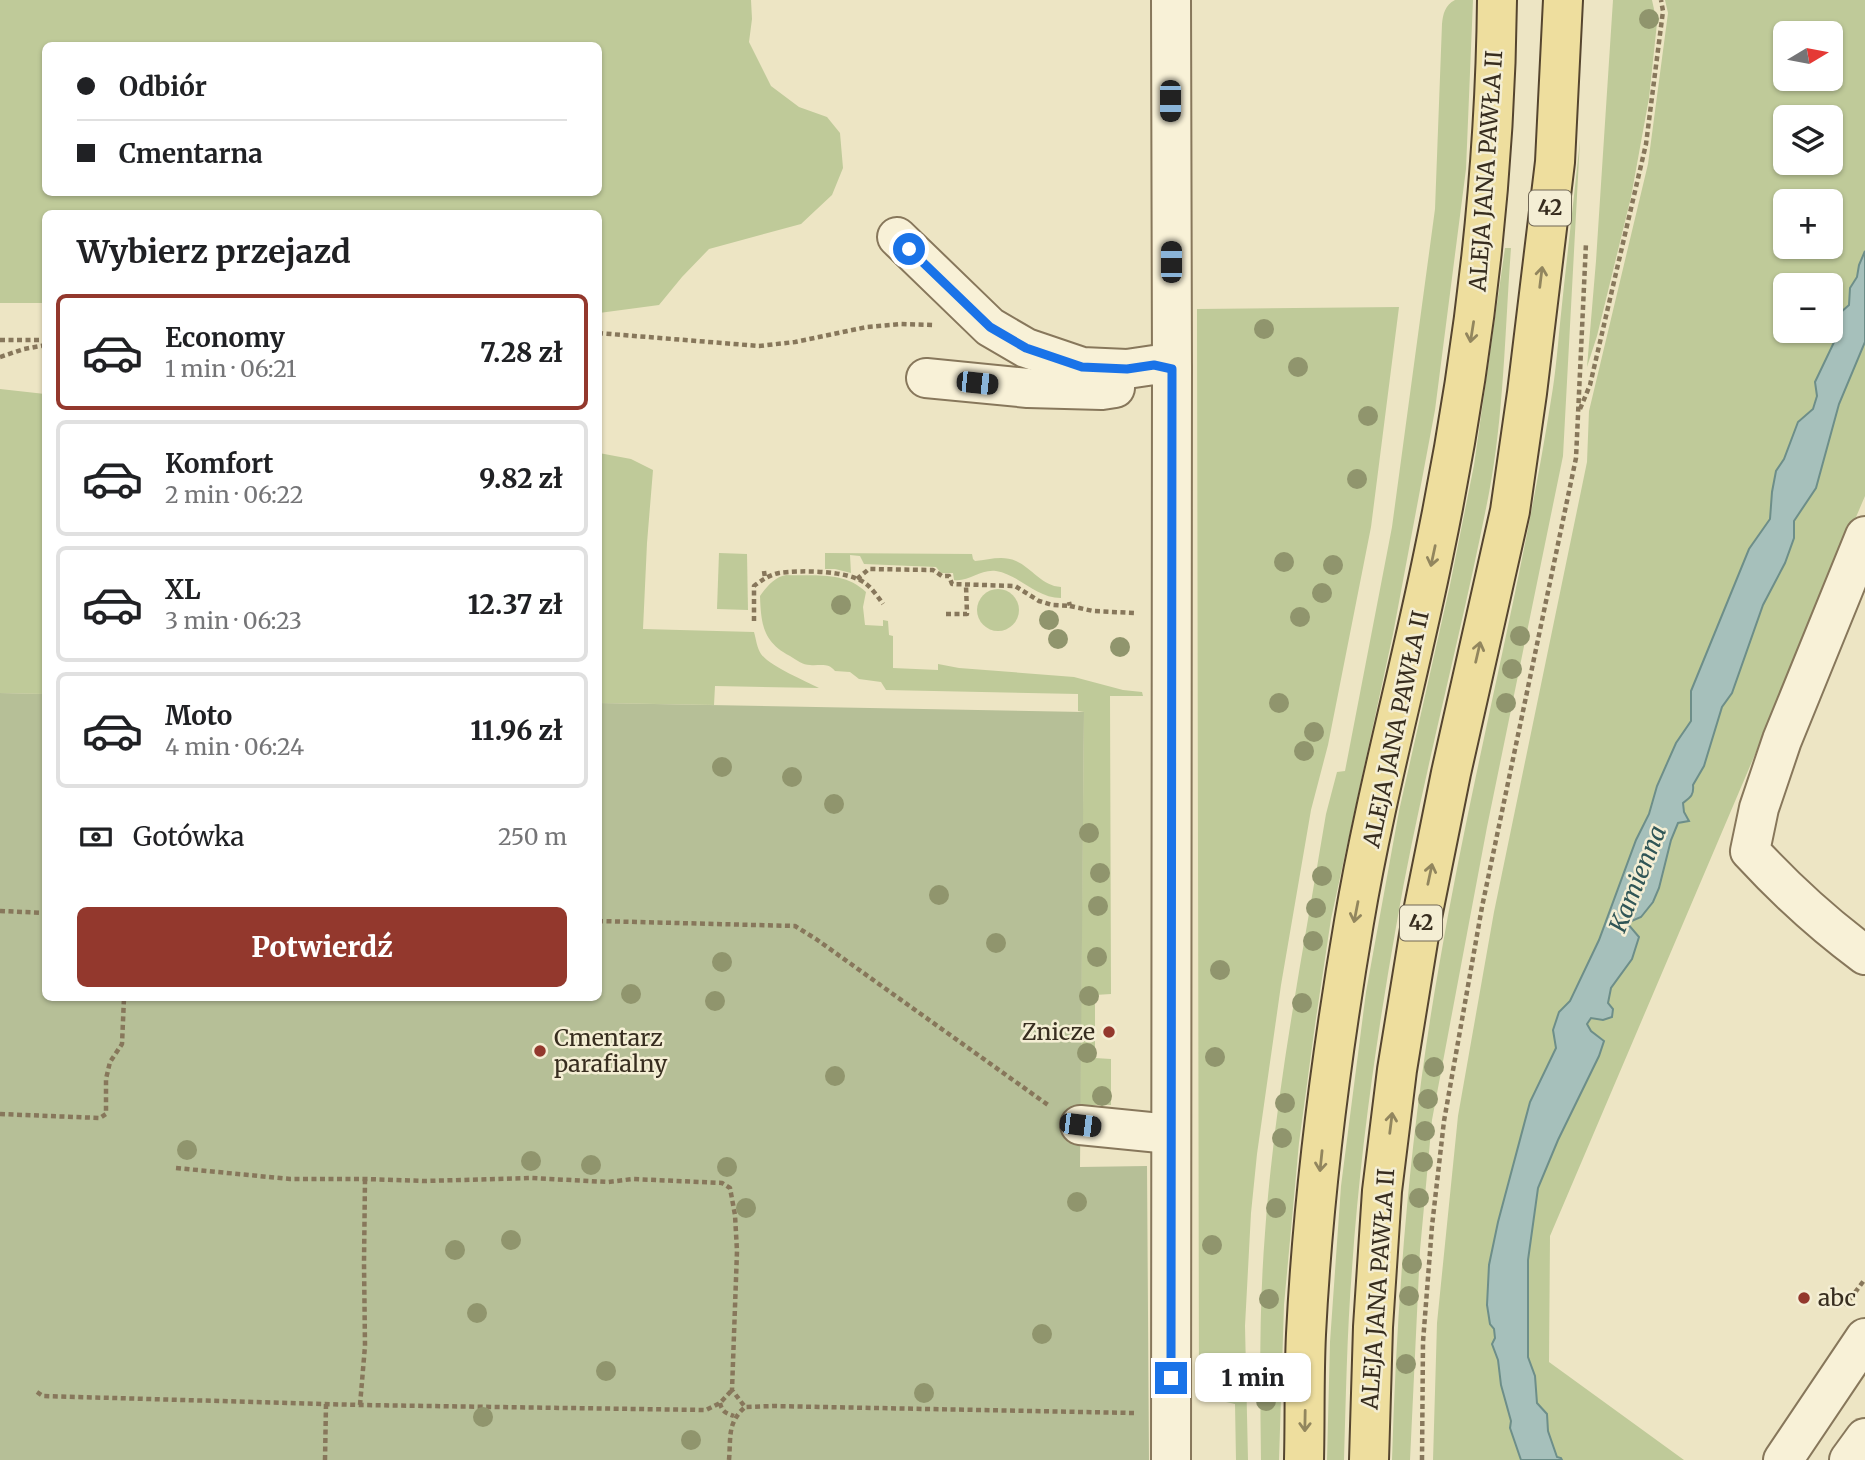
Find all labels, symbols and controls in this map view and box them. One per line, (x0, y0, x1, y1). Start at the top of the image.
north arrow (1773, 21, 1843, 91)
map controls (1773, 21, 1843, 343)
street label: ALEJA JANA PAWŁA II (1463, 49, 1508, 293)
text: Odbiór (119, 70, 207, 103)
car (1160, 80, 1181, 122)
button: layers (1773, 105, 1843, 175)
text: Cmentarna (119, 137, 263, 170)
button: + (1773, 189, 1843, 259)
road number: 42 (1529, 190, 1571, 226)
text: Wybierz przejazd (77, 232, 351, 272)
route start (893, 233, 925, 265)
car (1161, 241, 1182, 283)
one-way arrow (1535, 266, 1548, 289)
button: − (1773, 273, 1843, 343)
one-way arrow (1465, 320, 1478, 343)
icon: car (81, 321, 144, 384)
text: Economy (165, 321, 285, 354)
text: 7.28 zł (480, 336, 563, 369)
text: 1 min · 06:21 (165, 354, 296, 383)
car (956, 370, 999, 396)
icon: car (81, 447, 144, 510)
text: Komfort (165, 447, 274, 480)
text: 9.82 zł (479, 462, 563, 495)
text: 2 min · 06:22 (165, 480, 303, 509)
one-way arrow (1426, 544, 1440, 567)
icon: car (81, 573, 144, 636)
text: XL (165, 573, 201, 606)
text: 12.37 zł (468, 588, 563, 621)
text: 3 min · 06:23 (165, 606, 302, 635)
street label: ALEJA JANA PAWŁA II (1356, 608, 1435, 851)
one-way arrow (1472, 641, 1486, 664)
icon: car (81, 699, 144, 762)
text: Moto (165, 699, 232, 732)
text: 11.96 zł (470, 714, 563, 747)
text: 4 min · 06:24 (165, 732, 304, 761)
icon: cash (77, 818, 115, 856)
text: Gotówka (133, 820, 245, 853)
water label: Kamienna (1602, 821, 1673, 938)
text: 250 m (498, 822, 567, 851)
one-way arrow (1424, 863, 1438, 886)
one-way arrow (1349, 900, 1363, 923)
road number: 42 (1400, 906, 1442, 940)
button: Potwierdź (77, 907, 567, 987)
place label: Znicze (1022, 1017, 1095, 1046)
place label: Cmentarz parafialny (554, 1023, 668, 1078)
marker: Znicze (1101, 1024, 1117, 1040)
marker: Cmentarz parafialny (532, 1043, 548, 1059)
car (1058, 1112, 1103, 1138)
one-way arrow (1384, 1112, 1397, 1135)
one-way arrow (1315, 1149, 1328, 1172)
street label: ALEJA JANA PAWŁA II (1355, 1167, 1400, 1411)
place label: abc (1818, 1283, 1856, 1312)
marker: abc (1796, 1290, 1812, 1306)
callout: 1 min (1196, 1354, 1311, 1402)
route end (1155, 1362, 1187, 1394)
text: 1 min (1221, 1363, 1285, 1392)
one-way arrow (1298, 1410, 1312, 1433)

